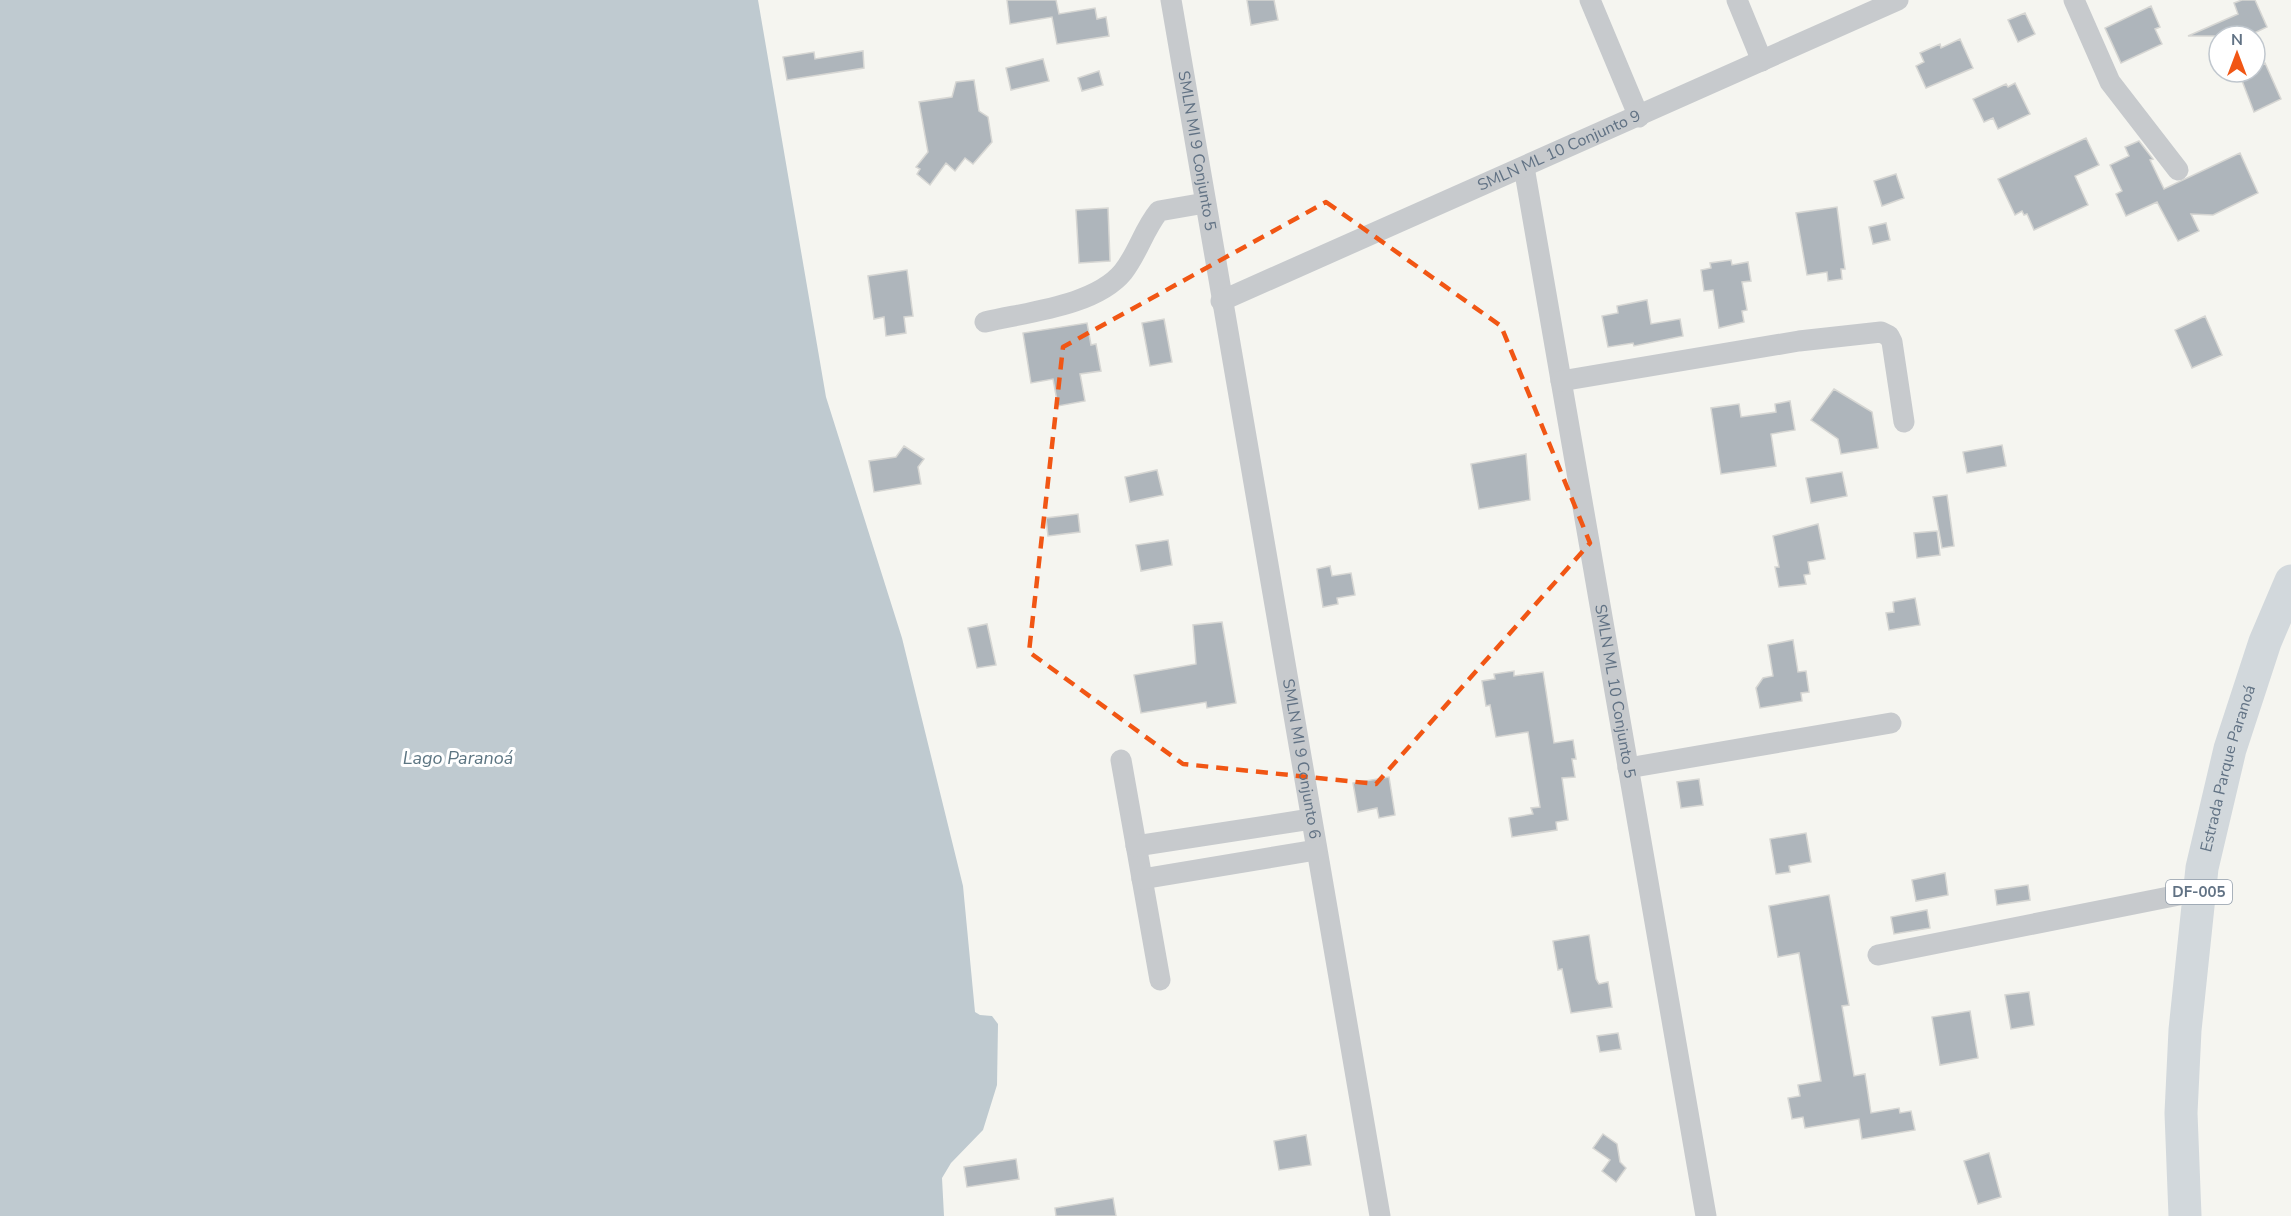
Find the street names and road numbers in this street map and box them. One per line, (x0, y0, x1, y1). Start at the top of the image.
street label: SMLN MI 9 Conjunto 5 (1172, 69, 1221, 233)
street label: SMLN ML 10 Conjunto 9 (1474, 105, 1644, 197)
street label: SMLN ML 10 Conjunto 5 (1589, 602, 1641, 780)
street label: SMLN MI 9 Conjunto 6 (1277, 677, 1326, 841)
street label: Estrada Parque Paranoá (2195, 682, 2261, 854)
road number: DF-005 (2166, 880, 2232, 904)

